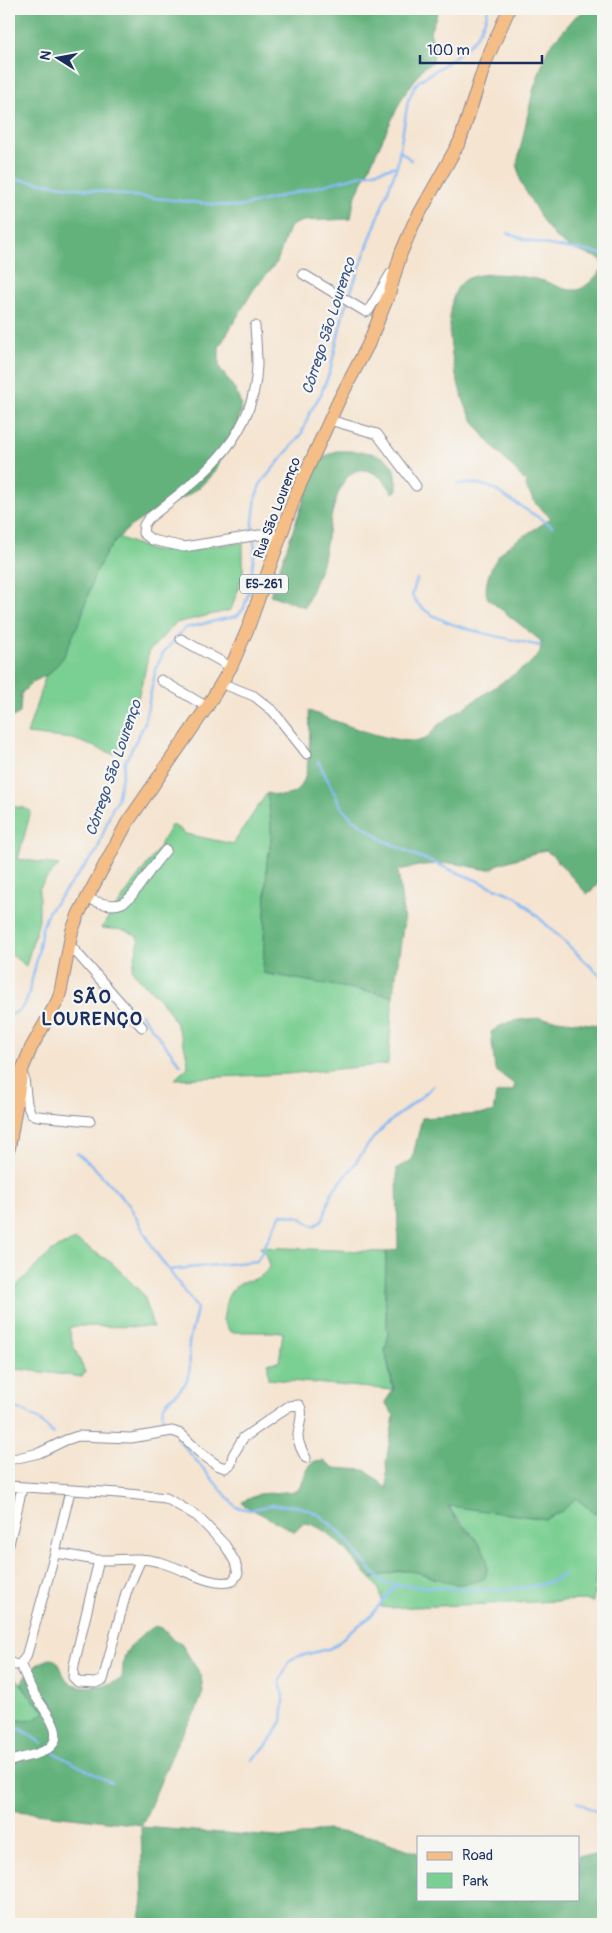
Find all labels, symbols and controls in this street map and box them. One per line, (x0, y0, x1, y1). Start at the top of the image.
north arrow (32, 32, 82, 82)
scale bar (420, 32, 542, 64)
text: 100 m (427, 41, 470, 60)
text: N (36, 49, 55, 62)
water label: Córrego São Lourenço (298, 254, 360, 397)
street label: Rua São Lourenço (250, 455, 304, 561)
road number: ES-261 (240, 574, 288, 594)
water label: Córrego São Lourenço (82, 697, 146, 838)
district label: SÃO LOURENÇO (41, 985, 143, 1031)
legend (417, 1836, 580, 1900)
text: Road (462, 1846, 493, 1865)
text: Park (462, 1872, 489, 1891)

